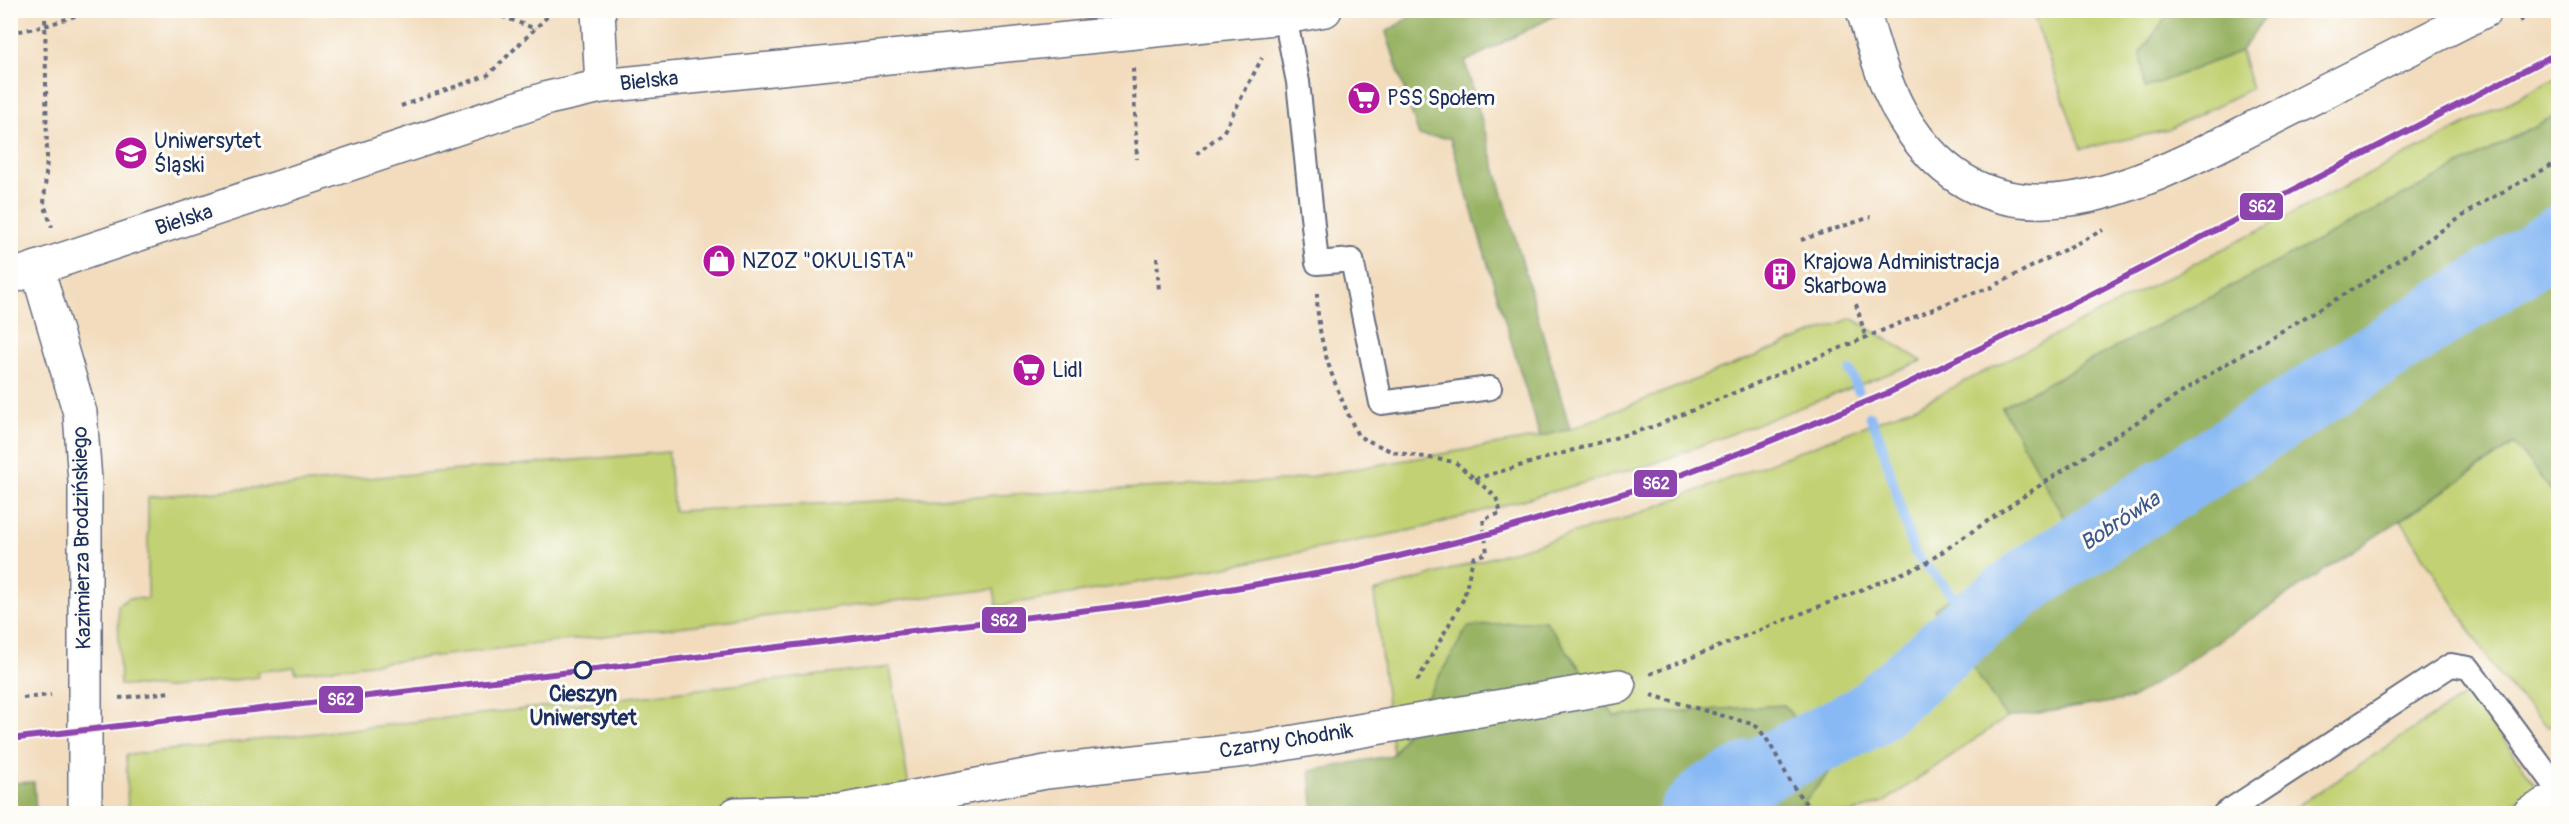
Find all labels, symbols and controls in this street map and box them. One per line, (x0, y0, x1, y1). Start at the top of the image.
street label: Bielska (618, 64, 680, 98)
supermarket icon: PSS Społem (1346, 80, 1382, 116)
place label: PSS Społem (1387, 85, 1495, 112)
place label: Uniwersytet Śląski (154, 128, 262, 179)
school or university icon: Uniwersytet Śląski (113, 135, 149, 171)
line badge: S62 (2239, 192, 2284, 221)
text: S62 (2248, 197, 2276, 217)
street label: Bielska (152, 198, 216, 242)
shop icon: NZOZ "OKULISTA" (701, 243, 737, 279)
place label: NZOZ "OKULISTA" (742, 248, 914, 275)
place label: Krajowa Administracja Skarbowa (1803, 249, 1999, 300)
building icon: Krajowa Administracja Skarbowa (1762, 256, 1798, 292)
supermarket icon: Lidl (1011, 352, 1047, 388)
place label: Lidl (1052, 357, 1083, 384)
street label: Kazimierza Brodzińskiego (67, 426, 97, 650)
line badge: S62 (1633, 469, 1678, 498)
text: S62 (1642, 474, 1670, 494)
water label: Bobrówka (2075, 484, 2167, 557)
line badge: S62 (981, 606, 1027, 634)
text: S62 (990, 611, 1018, 631)
marker: Cieszyn Uniwersytet (574, 661, 592, 679)
place label: Cieszyn Uniwersytet (529, 681, 637, 732)
line badge: S62 (318, 685, 364, 714)
text: S62 (327, 690, 355, 710)
street label: Czarny Chodnik (1217, 717, 1355, 765)

